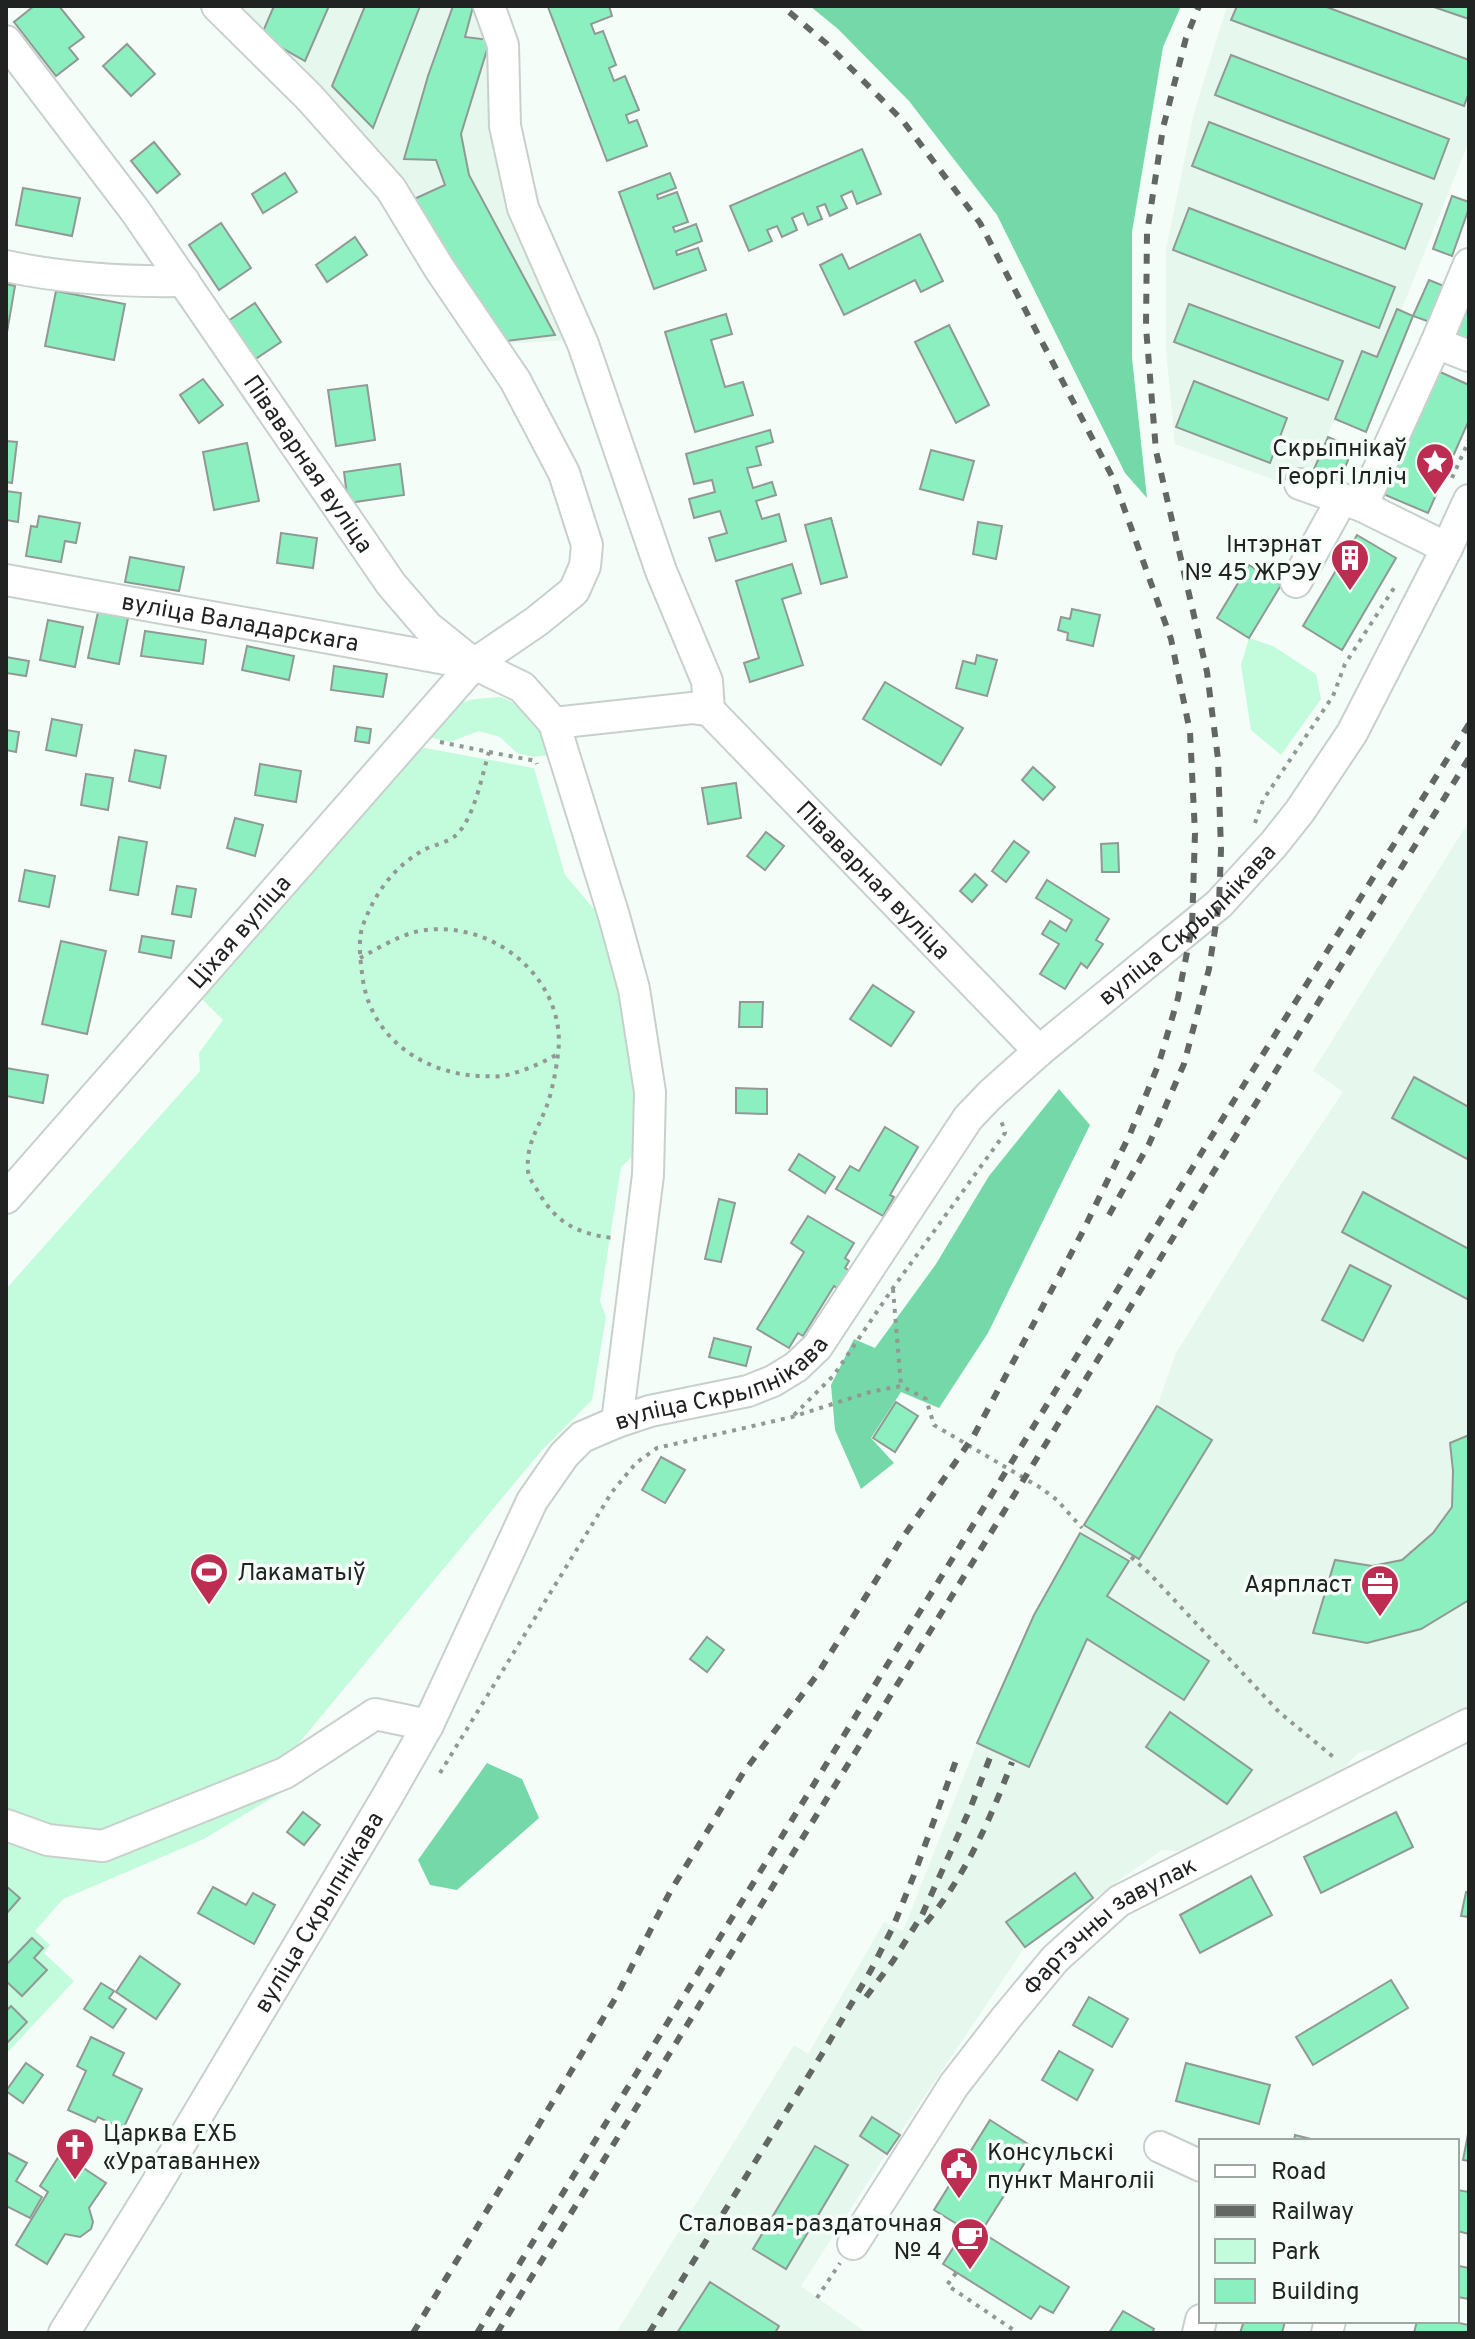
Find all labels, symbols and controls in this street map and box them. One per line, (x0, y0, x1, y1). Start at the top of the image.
street label: Піваварная вуліца (235, 370, 378, 560)
place label: Скрыпнікаў Георгі Ілліч (1272, 435, 1407, 493)
place icon: Скрыпнікаў Георгі Ілліч (1414, 441, 1456, 496)
place label: Інтэрнат № 45 ЖРЭУ (1184, 531, 1322, 589)
building icon: Інтэрнат № 45 ЖРЭУ (1329, 537, 1371, 592)
street label: вуліца Валадарскага (119, 588, 361, 660)
street label: Піваварная вуліца (789, 796, 956, 967)
street label: вуліца Скрыпнікава (1093, 838, 1284, 1013)
street label: Ціхая вуліца (183, 870, 299, 996)
street label: вуліца Скрыпнікава (611, 1332, 836, 1439)
sports icon: Лакаматыў (188, 1551, 230, 1606)
place label: Лакаматыў (237, 1559, 366, 1589)
office icon: Аярпласт (1359, 1563, 1401, 1618)
place label: Аярпласт (1244, 1571, 1352, 1601)
street label: вуліца Скрыпнікава (249, 1807, 392, 2019)
street label: Фартэчны завулак (1018, 1851, 1202, 2003)
place label: Царква ЕХБ «Уратаванне» (103, 2120, 261, 2178)
church icon: Царква ЕХБ «Уратаванне» (54, 2126, 96, 2181)
place label: Консульскі пункт Манголіі (987, 2139, 1155, 2197)
legend (1199, 2139, 1459, 2323)
public building icon: Консульскі пункт Манголіі (938, 2145, 980, 2200)
text: Road (1271, 2158, 1327, 2188)
text: Railway (1271, 2198, 1354, 2228)
place label: Сталовая-раздаточная № 4 (678, 2210, 942, 2268)
cafe icon: Сталовая-раздаточная № 4 (949, 2216, 991, 2271)
text: Park (1271, 2238, 1321, 2268)
text: Building (1271, 2278, 1360, 2308)

